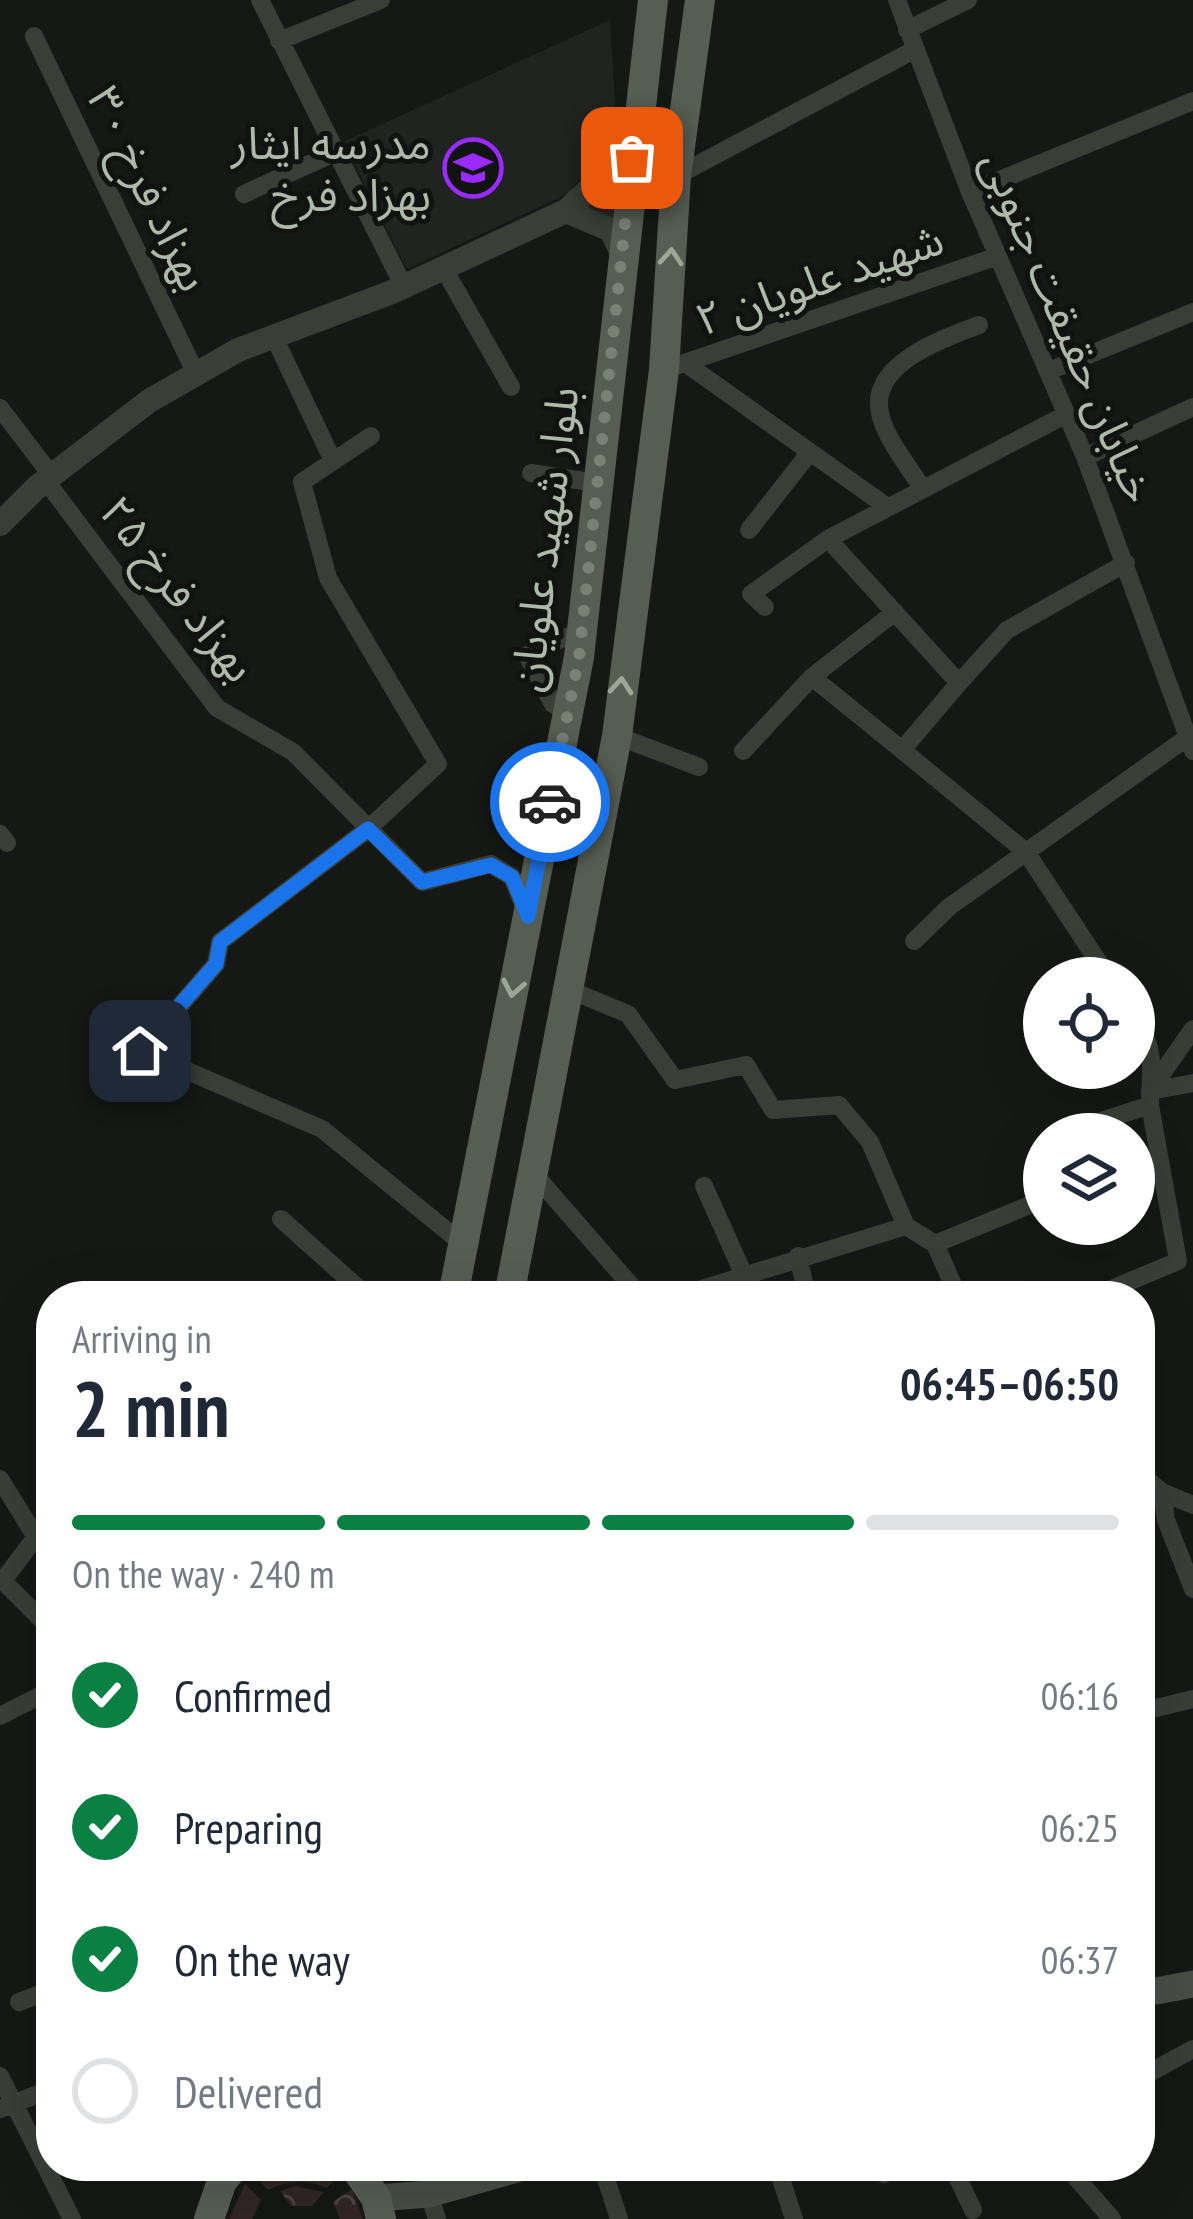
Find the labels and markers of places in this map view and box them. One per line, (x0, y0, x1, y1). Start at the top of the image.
pin (581, 107, 683, 209)
place label: مدرسه ایثار بهزاد فرخ (229, 113, 431, 229)
school or university icon: مدرسه ایثار بهزاد فرخ (442, 137, 504, 199)
pin (89, 1000, 191, 1102)

